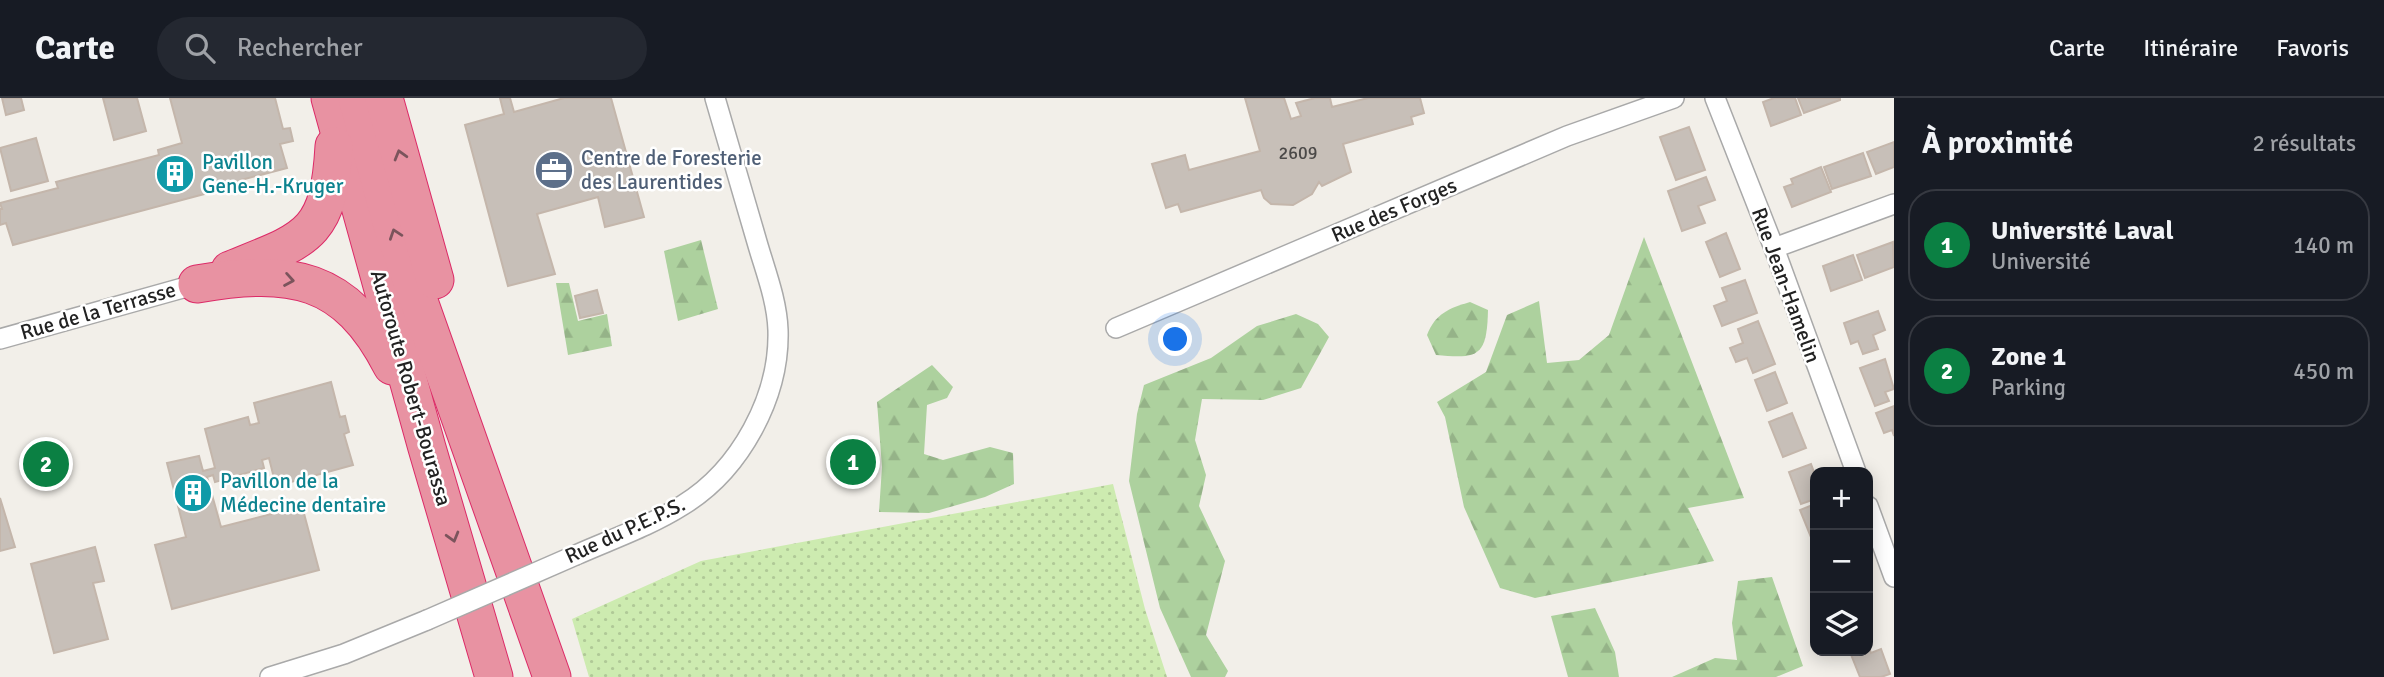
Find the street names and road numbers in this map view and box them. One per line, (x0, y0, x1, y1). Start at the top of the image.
street label: Rue des Forges (1327, 172, 1461, 248)
street label: Rue Jean-Hamelin (1746, 204, 1826, 366)
street label: Autoroute Robert-Bourassa (365, 267, 457, 509)
street label: Rue de la Terrasse (17, 276, 179, 346)
street label: Rue du P.E.P.S. (561, 491, 689, 569)

